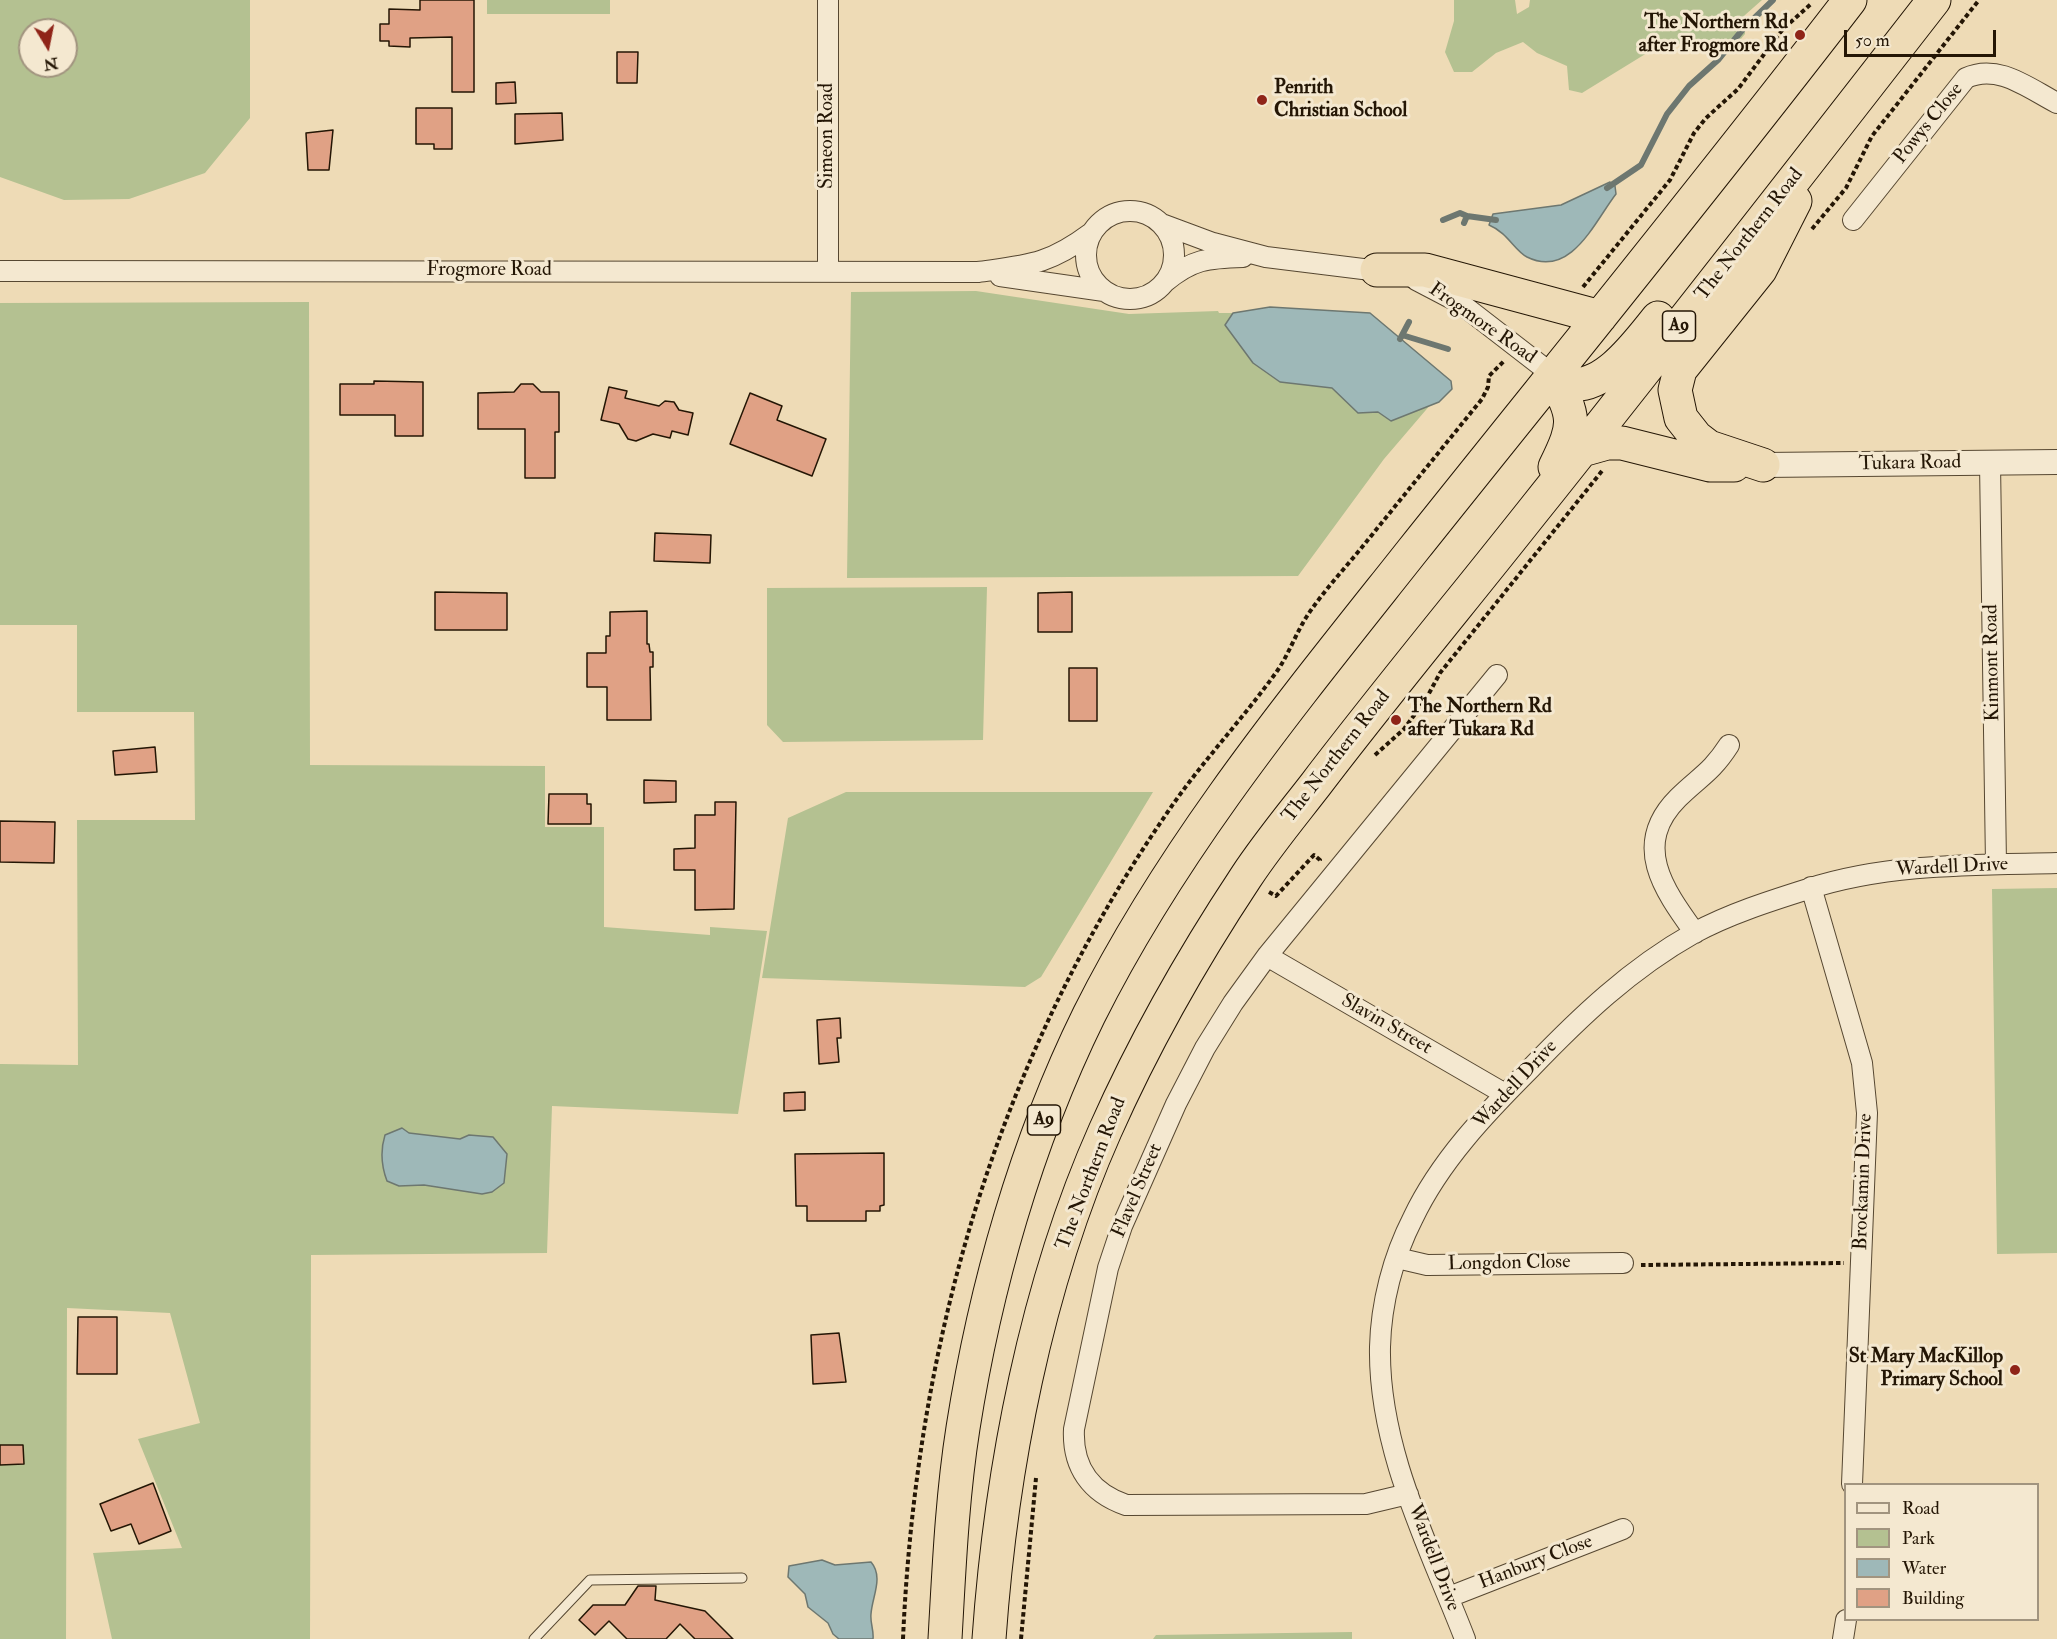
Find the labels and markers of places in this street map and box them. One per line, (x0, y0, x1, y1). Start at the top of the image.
place label: The Northern Rd after Frogmore Rd (1639, 12, 1788, 59)
marker: The Northern Rd after Frogmore Rd (1793, 28, 1807, 42)
place label: Penrith Christian School (1274, 77, 1407, 124)
marker: Penrith Christian School (1255, 93, 1269, 107)
place label: The Northern Rd after Tukara Rd (1408, 696, 1552, 743)
marker: The Northern Rd after Tukara Rd (1389, 713, 1403, 727)
place label: St Mary MacKillop Primary School (1849, 1346, 2003, 1393)
marker: St Mary MacKillop Primary School (2008, 1363, 2022, 1377)

